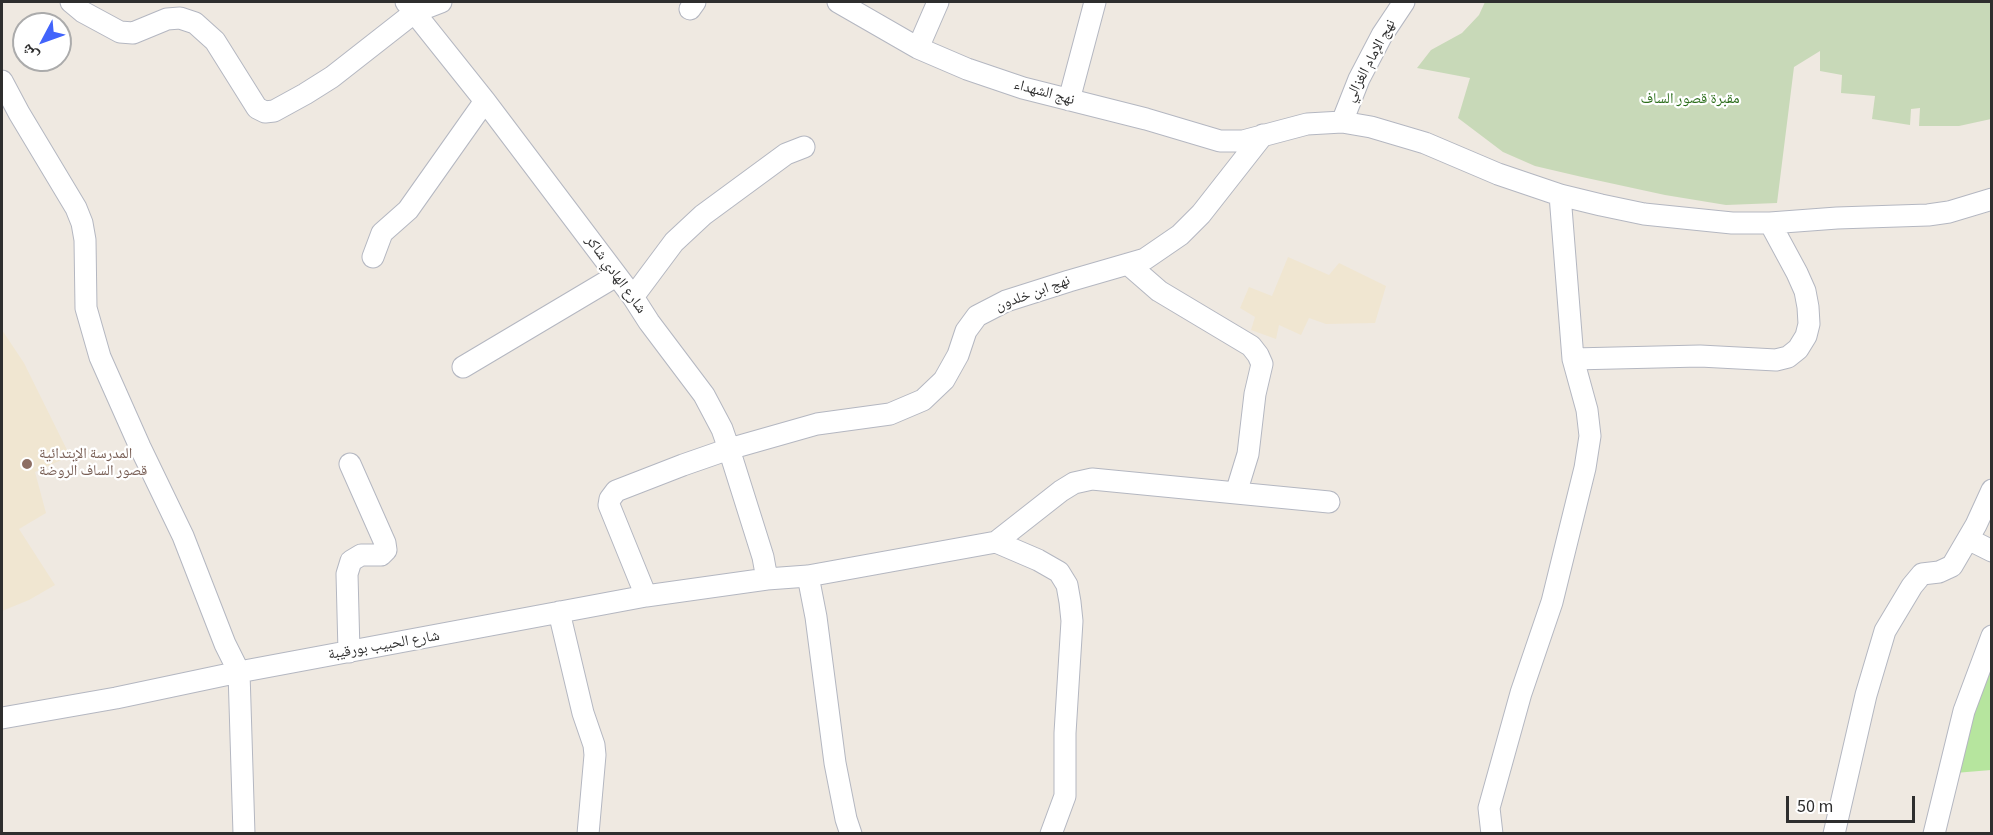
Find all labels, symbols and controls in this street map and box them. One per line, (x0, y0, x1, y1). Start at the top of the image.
north arrow (12, 12, 72, 72)
street label: نهج الإمام الغزالي (1342, 17, 1400, 105)
text: ش (16, 39, 44, 66)
street label: نهج الشهداء (1011, 76, 1077, 110)
park label: مقبرة قصور الساف (1640, 91, 1740, 109)
street label: شارع الهادي شاكر (581, 232, 649, 318)
street label: نهج ابن خلدون (993, 272, 1073, 316)
place label: المدرسة الإبتدائية قصور الساف الروضة (39, 446, 147, 481)
marker: المدرسة الإبتدائية قصور الساف الروضة (20, 457, 34, 471)
street label: شارع الحبيب بورقيبة (327, 627, 441, 665)
scale bar (1789, 784, 1918, 822)
text: 50 m (1797, 794, 1833, 819)

